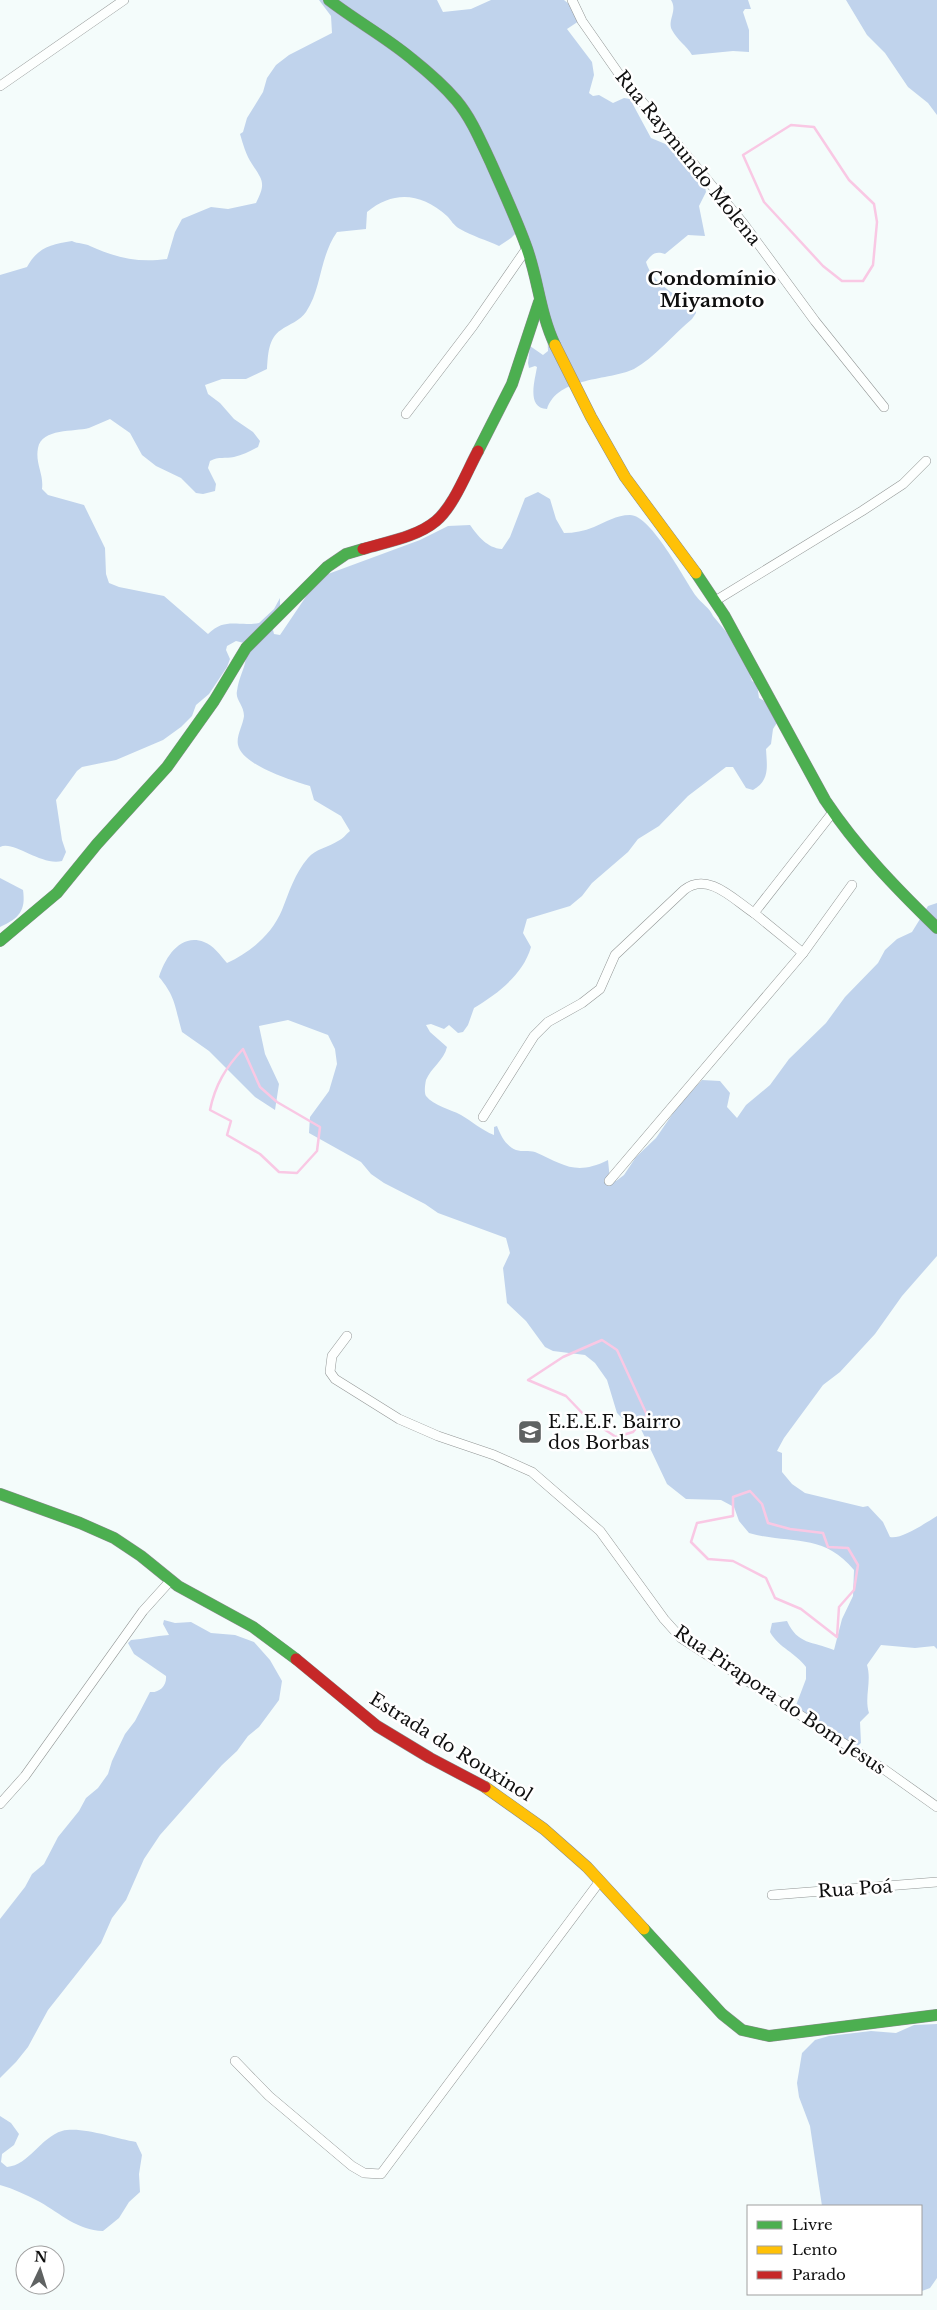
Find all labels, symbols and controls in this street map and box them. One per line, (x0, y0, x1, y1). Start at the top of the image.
street label: Rua Raymundo Molena (611, 66, 765, 250)
district label: Condomínio Miyamoto (648, 267, 776, 312)
place label: E.E.E.F. Bairro dos Borbas (548, 1411, 681, 1454)
school or university icon: E.E.E.F. Bairro dos Borbas (517, 1419, 543, 1445)
street label: Rua Pirapora do Bom Jesus (670, 1621, 890, 1779)
street label: Estrada do Rouxinol (366, 1688, 537, 1806)
street label: Rua Poá (817, 1875, 893, 1903)
legend (747, 2205, 922, 2295)
text: Livre (792, 2215, 833, 2234)
text: Lento (792, 2240, 838, 2259)
north arrow (15, 2245, 65, 2295)
text: N (34, 2248, 48, 2266)
text: Parado (792, 2265, 846, 2284)

